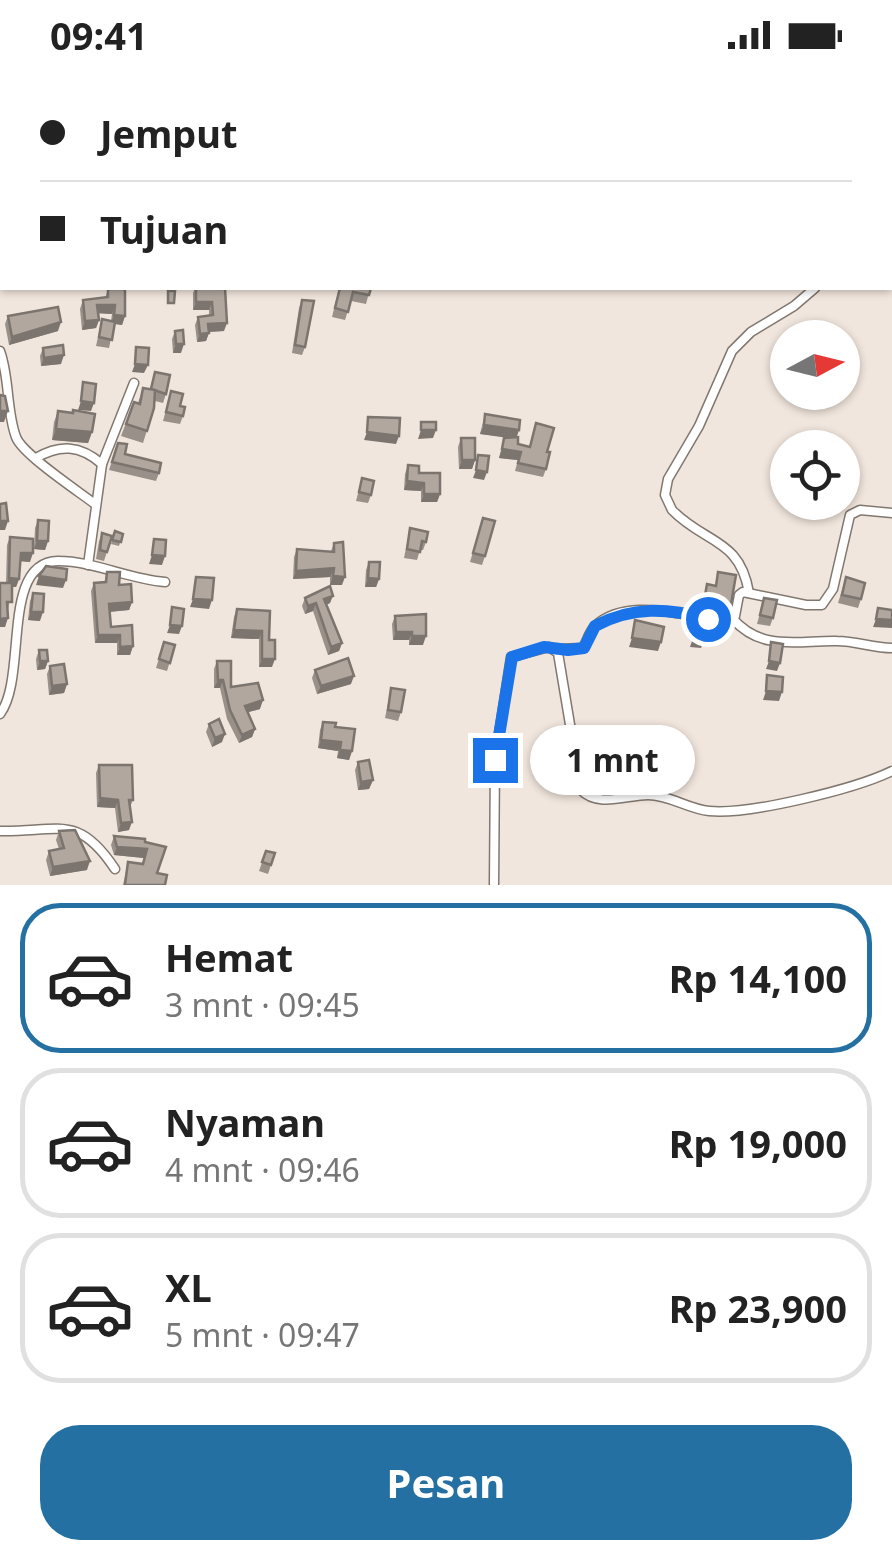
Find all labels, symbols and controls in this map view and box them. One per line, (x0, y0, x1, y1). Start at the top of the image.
text: 09:41 (50, 9, 148, 61)
text: Jemput (100, 107, 238, 159)
text: Tujuan (100, 203, 228, 255)
north arrow (770, 320, 860, 410)
map controls (770, 320, 860, 520)
button: locate (770, 430, 860, 520)
route start (686, 597, 731, 642)
callout: 1 mnt (530, 725, 695, 795)
route end (473, 738, 518, 783)
text: 1 mnt (566, 738, 659, 781)
text: Hemat (165, 931, 293, 983)
icon: car (45, 933, 135, 1023)
text: Rp 14,100 (669, 952, 847, 1004)
text: 3 mnt · 09:45 (165, 983, 360, 1026)
text: Nyaman (165, 1096, 325, 1148)
icon: car (45, 1098, 135, 1188)
text: Rp 19,000 (669, 1117, 847, 1169)
text: 4 mnt · 09:46 (165, 1148, 360, 1191)
text: XL (165, 1261, 212, 1313)
icon: car (45, 1263, 135, 1353)
text: Rp 23,900 (669, 1282, 847, 1334)
text: 5 mnt · 09:47 (165, 1313, 360, 1356)
button: Pesan (40, 1425, 852, 1540)

